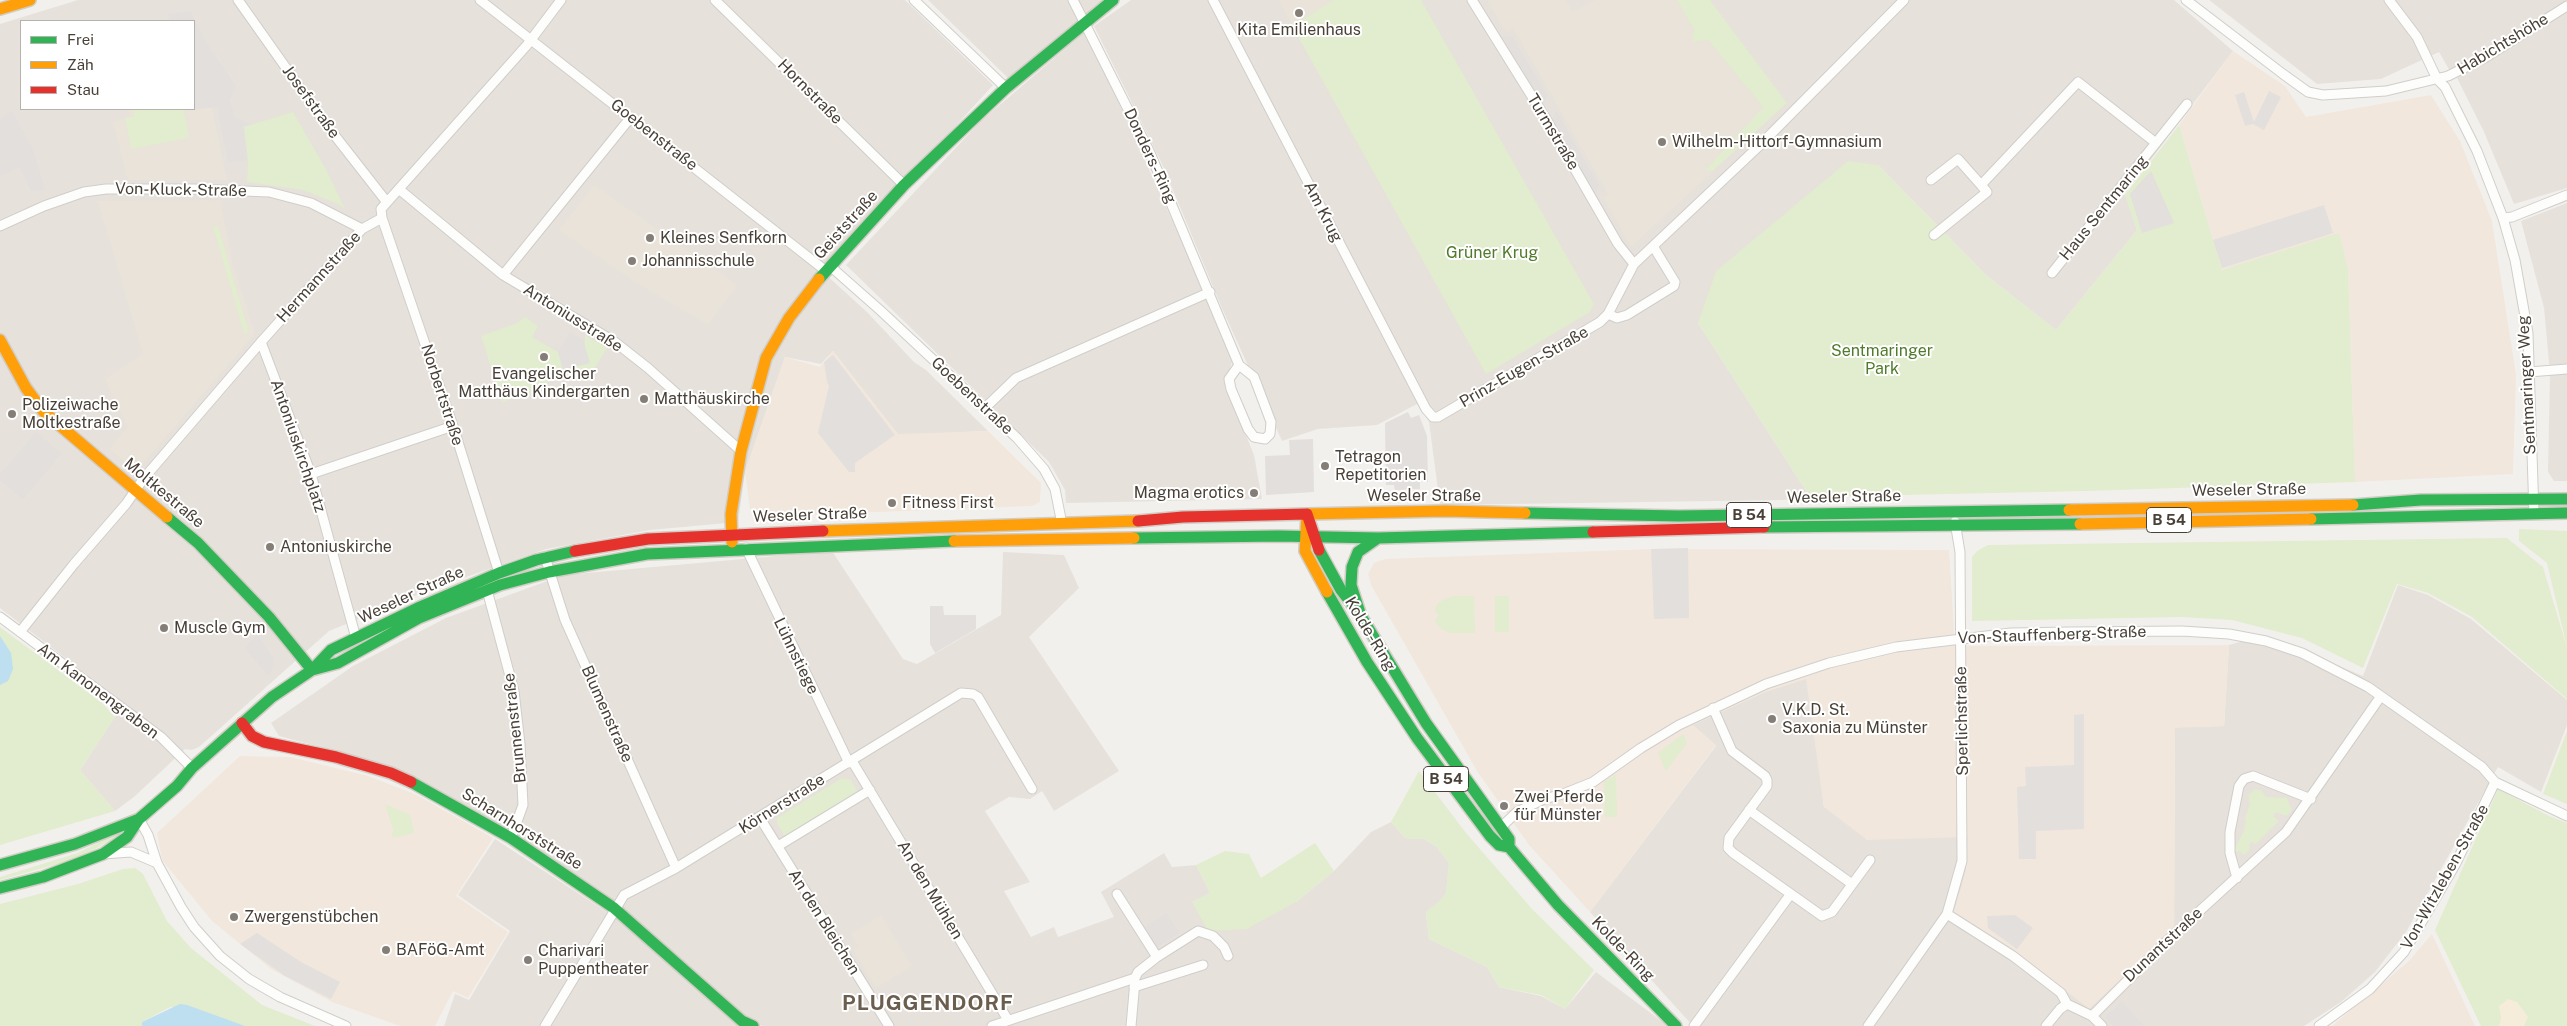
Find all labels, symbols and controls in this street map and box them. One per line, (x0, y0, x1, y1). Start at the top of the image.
marker: Kita Emilienhaus (1293, 7, 1305, 19)
street label: Habichtshöhe (2454, 9, 2552, 79)
legend (20, 20, 195, 110)
place label: Kita Emilienhaus (1237, 20, 1361, 40)
text: Frei (67, 31, 94, 48)
street label: Hornstraße (773, 55, 847, 129)
text: Zäh (67, 56, 94, 73)
street label: Josefstraße (278, 62, 344, 142)
text: Stau (67, 81, 100, 98)
street label: Turmstraße (1523, 90, 1583, 174)
street label: Goebenstraße (607, 95, 701, 175)
street label: Donders-Ring (1120, 105, 1180, 207)
place label: Wilhelm-Hittorf-Gymnasium (1672, 132, 1882, 152)
marker: Wilhelm-Hittorf-Gymnasium (1656, 136, 1668, 148)
street label: Haus Sentmaring (2056, 152, 2152, 264)
street label: Am Krug (1300, 178, 1346, 246)
street label: Von-Kluck-Straße (115, 179, 247, 201)
street label: Geiststraße (810, 187, 882, 263)
street label: Hermannstraße (273, 227, 365, 327)
place label: Kleines Senfkorn (660, 228, 787, 248)
marker: Kleines Senfkorn (644, 232, 656, 244)
park label: Grüner Krug (1446, 243, 1538, 263)
place label: Johannisschule (642, 251, 755, 271)
marker: Johannisschule (626, 255, 638, 267)
street label: Antoniusstraße (520, 280, 626, 356)
street label: Sentmaringer Weg (2514, 315, 2540, 455)
street label: Prinz-Eugen-Straße (1456, 322, 1592, 412)
park label: Sentmaringer Park (1831, 341, 1933, 379)
street label: Norbertstraße (417, 342, 467, 448)
marker: Evangelischer Matthäus Kindergarten (538, 351, 550, 363)
street label: Goebenstraße (927, 353, 1017, 439)
place label: Evangelischer Matthäus Kindergarten (458, 364, 630, 402)
street label: Antoniuskirchplatz (266, 377, 330, 515)
place label: Matthäuskirche (654, 389, 770, 409)
marker: Matthäuskirche (638, 393, 650, 405)
place label: Polizeiwache Moltkestraße (22, 395, 121, 433)
marker: Polizeiwache Moltkestraße (6, 408, 18, 420)
place label: Tetragon Repetitorien (1335, 447, 1427, 485)
street label: Moltkestraße (120, 454, 208, 532)
marker: Tetragon Repetitorien (1319, 460, 1331, 472)
street label: Weseler Straße (2192, 479, 2306, 501)
place label: Magma erotics (1134, 483, 1244, 503)
street label: Weseler Straße (1367, 486, 1481, 506)
street label: Weseler Straße (1787, 486, 1901, 508)
marker: Magma erotics (1248, 487, 1260, 499)
place label: Fitness First (902, 493, 994, 513)
marker: Fitness First (886, 497, 898, 509)
road number: B 54 (1726, 502, 1772, 528)
street label: Weseler Straße (753, 503, 867, 527)
road number: B 54 (2146, 508, 2192, 532)
place label: Antoniuskirche (280, 537, 392, 557)
marker: Antoniuskirche (264, 541, 276, 553)
street label: Weseler Straße (355, 562, 467, 628)
street label: Kolde-Ring (1340, 594, 1400, 674)
street label: Lühnstiege (769, 615, 823, 697)
place label: Muscle Gym (174, 618, 266, 638)
marker: Muscle Gym (158, 622, 170, 634)
street label: Von-Stauffenberg-Straße (1957, 622, 2147, 648)
street label: Am Kanonengraben (33, 639, 163, 743)
street label: Blumenstraße (577, 662, 637, 766)
street label: Sperlichstraße (1951, 666, 1973, 776)
street label: Brunnenstraße (500, 672, 530, 784)
place label: V.K.D. St. Saxonia zu Münster (1782, 700, 1928, 738)
marker: V.K.D. St. Saxonia zu Münster (1766, 713, 1778, 725)
road number: B 54 (1424, 766, 1468, 792)
street label: Körnerstraße (735, 770, 829, 838)
street label: Scharnhorststraße (458, 784, 586, 874)
place label: Zwei Pferde für Münster (1514, 787, 1603, 825)
marker: Zwei Pferde für Münster (1498, 800, 1510, 812)
street label: Von-Witzleben-Straße (2397, 801, 2493, 953)
street label: An den Mühlen (893, 837, 967, 943)
street label: An den Bleichen (784, 866, 864, 978)
street label: Dunantstraße (2119, 904, 2207, 986)
place label: Zwergenstübchen (244, 907, 378, 927)
marker: Zwergenstübchen (228, 911, 240, 923)
street label: Kolde-Ring (1587, 913, 1659, 985)
place label: BAFöG-Amt (396, 940, 485, 960)
place label: Charivari Puppentheater (538, 941, 649, 979)
marker: BAFöG-Amt (380, 944, 392, 956)
marker: Charivari Puppentheater (522, 954, 534, 966)
district label: PLUGGENDORF (841, 991, 1015, 1017)

